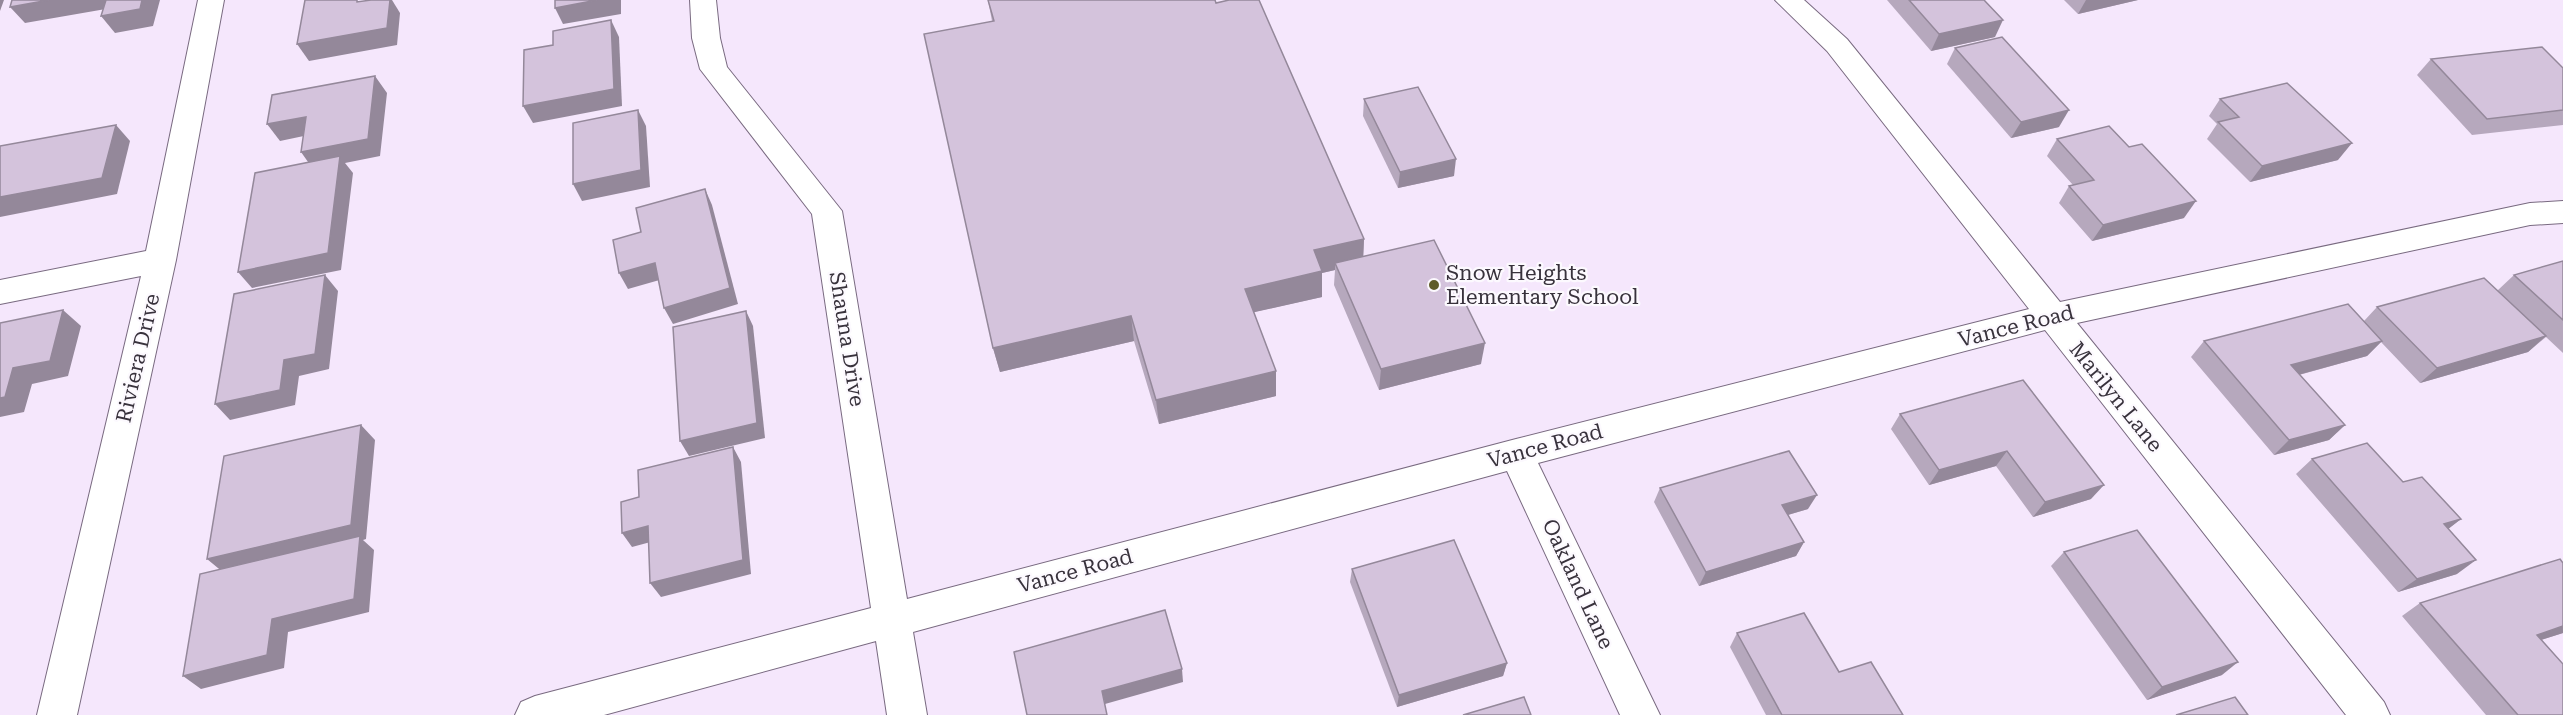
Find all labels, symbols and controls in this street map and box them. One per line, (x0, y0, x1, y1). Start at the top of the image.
place label: Snow Heights Elementary School (1446, 261, 1639, 309)
street label: Shauna Drive (825, 270, 869, 408)
marker: Snow Heights Elementary School (1427, 278, 1441, 292)
street label: Riviera Drive (112, 291, 164, 425)
street label: Vance Road (1956, 300, 2077, 352)
street label: Marilyn Lane (2065, 337, 2167, 457)
street label: Vance Road (1485, 419, 1606, 473)
street label: Oakland Lane (1537, 515, 1619, 653)
street label: Vance Road (1015, 544, 1136, 598)

